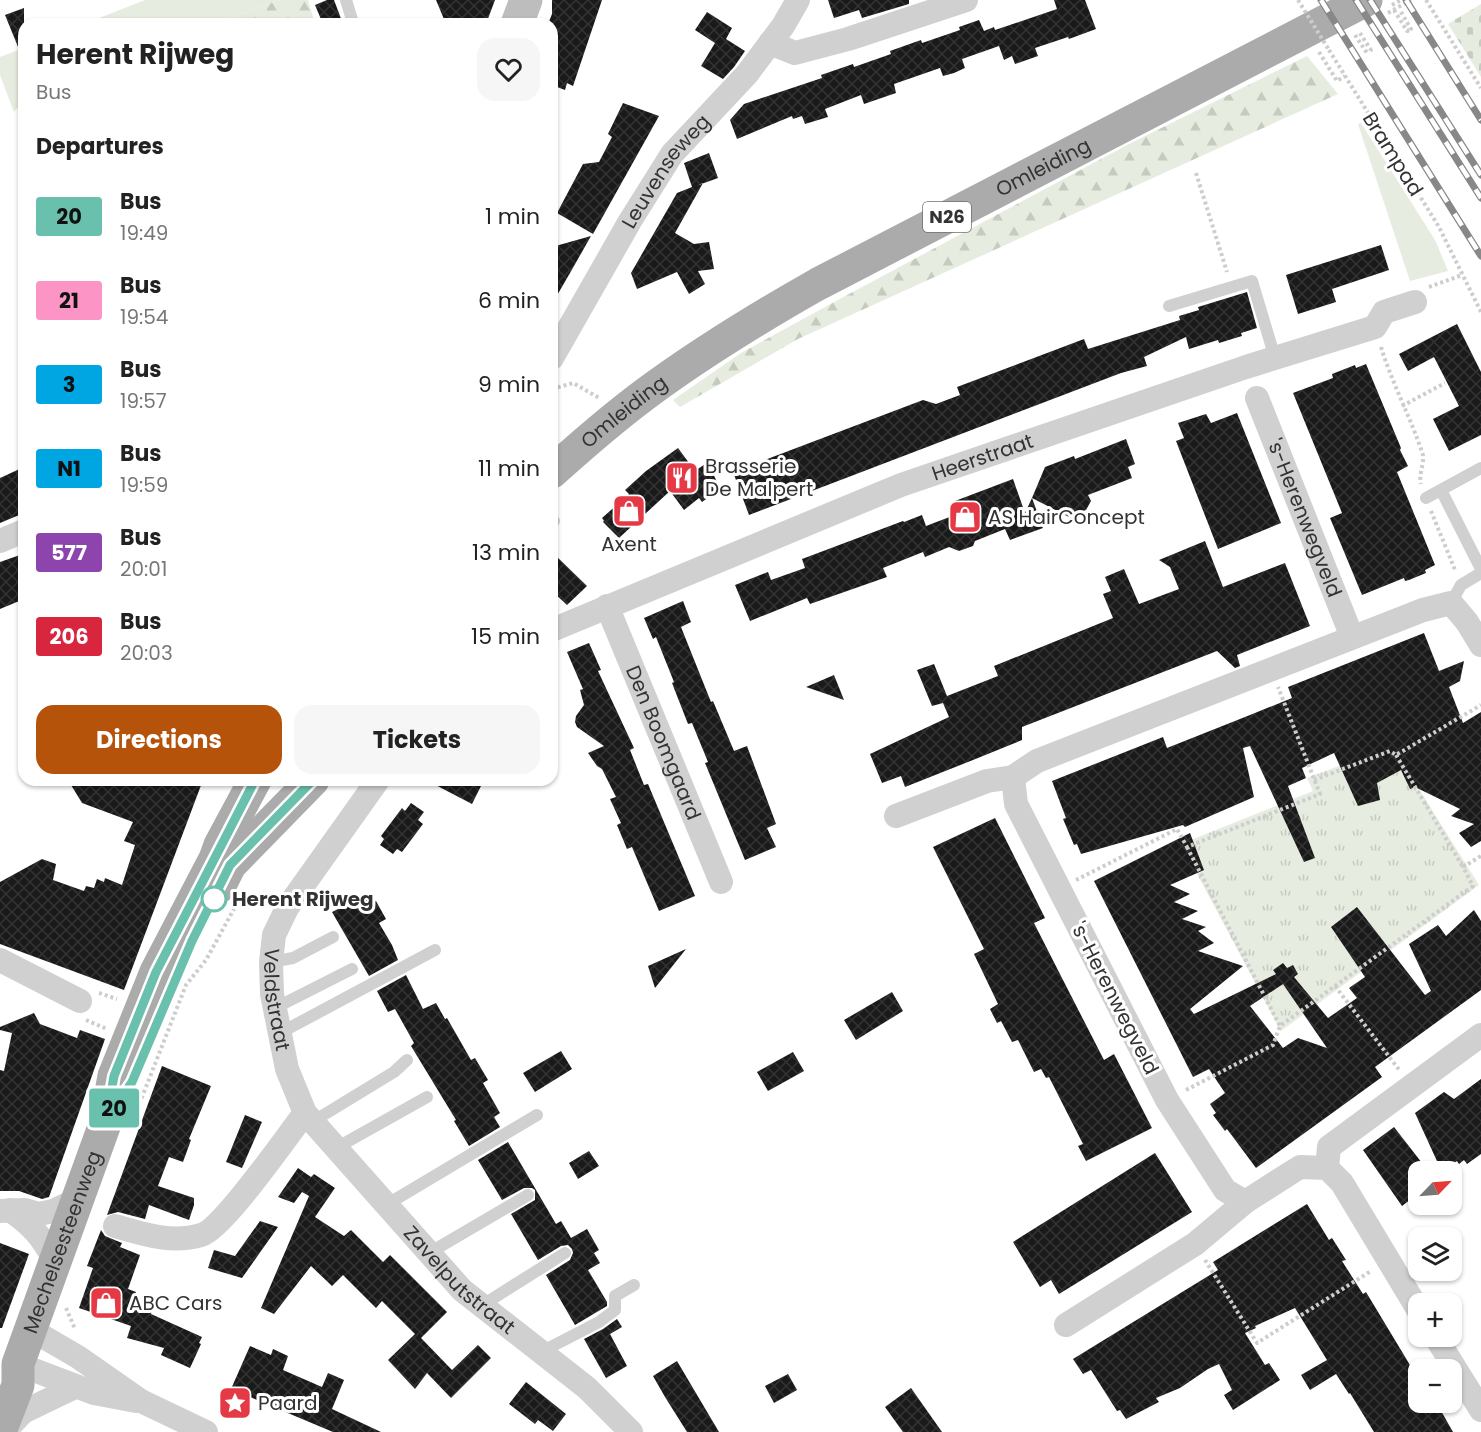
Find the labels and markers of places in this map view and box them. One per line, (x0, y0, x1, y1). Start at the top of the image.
place label: Brasserie De Malpert (705, 452, 813, 503)
restaurant icon: Brasserie De Malpert (664, 460, 700, 496)
shop icon: Axent (611, 493, 647, 529)
shop icon: AS HairConcept (947, 499, 983, 535)
place label: AS HairConcept (988, 503, 1145, 531)
place label: Axent (601, 530, 657, 558)
place label: Herent Rijweg (232, 885, 374, 913)
marker: Herent Rijweg (201, 886, 227, 912)
shop icon: ABC Cars (88, 1285, 124, 1321)
place label: ABC Cars (129, 1289, 222, 1317)
place icon: Paard (217, 1385, 253, 1421)
place label: Paard (258, 1389, 318, 1417)

